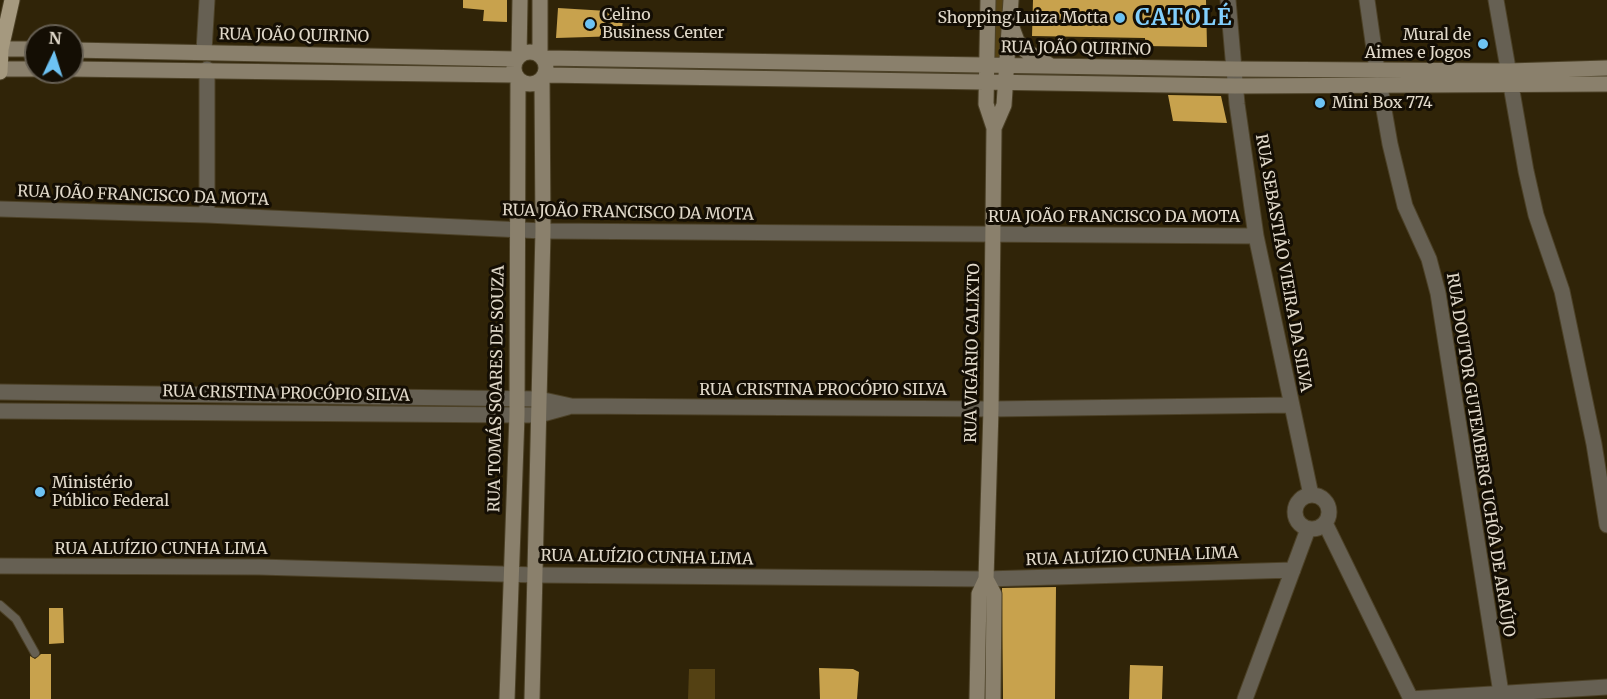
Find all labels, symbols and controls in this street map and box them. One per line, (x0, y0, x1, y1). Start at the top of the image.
place label: Celino Business Center (602, 5, 725, 43)
district label: CATOLÉ (1135, 6, 1233, 32)
place label: Shopping Luiza Motta (937, 8, 1108, 28)
marker: Shopping Luiza Motta (1113, 11, 1127, 25)
marker: Celino Business Center (583, 17, 597, 31)
north arrow (24, 24, 84, 84)
street label: RUA JOÃO QUIRINO (219, 25, 369, 47)
place label: Mural de Aimes e Jogos (1365, 25, 1471, 63)
text: N (48, 28, 62, 48)
marker: Mural de Aimes e Jogos (1476, 37, 1490, 51)
street label: RUA JOÃO QUIRINO (1001, 38, 1151, 60)
place label: Mini Box 774 (1332, 93, 1433, 113)
marker: Mini Box 774 (1313, 96, 1327, 110)
street label: RUA SEBASTIÃO VIEIRA DA SILVA (1251, 133, 1315, 393)
street label: RUA JOÃO FRANCISCO DA MOTA (17, 182, 269, 210)
street label: RUA JOÃO FRANCISCO DA MOTA (502, 201, 754, 225)
street label: RUA JOÃO FRANCISCO DA MOTA (988, 207, 1240, 227)
street label: RUA VIGÁRIO CALIXTO (962, 263, 984, 443)
street label: RUA TOMÁS SOARES DE SOUZA (485, 265, 509, 513)
street label: RUA DOUTOR GUTEMBERG UCHÔA DE ARAÚJO (1442, 272, 1518, 638)
street label: RUA CRISTINA PROCÓPIO SILVA (699, 380, 947, 400)
street label: RUA CRISTINA PROCÓPIO SILVA (162, 382, 410, 406)
place label: Ministério Público Federal (52, 473, 169, 511)
marker: Ministério Público Federal (33, 485, 47, 499)
street label: RUA ALUÍZIO CUNHA LIMA (55, 539, 267, 559)
street label: RUA ALUÍZIO CUNHA LIMA (1025, 544, 1239, 570)
street label: RUA ALUÍZIO CUNHA LIMA (540, 547, 754, 569)

